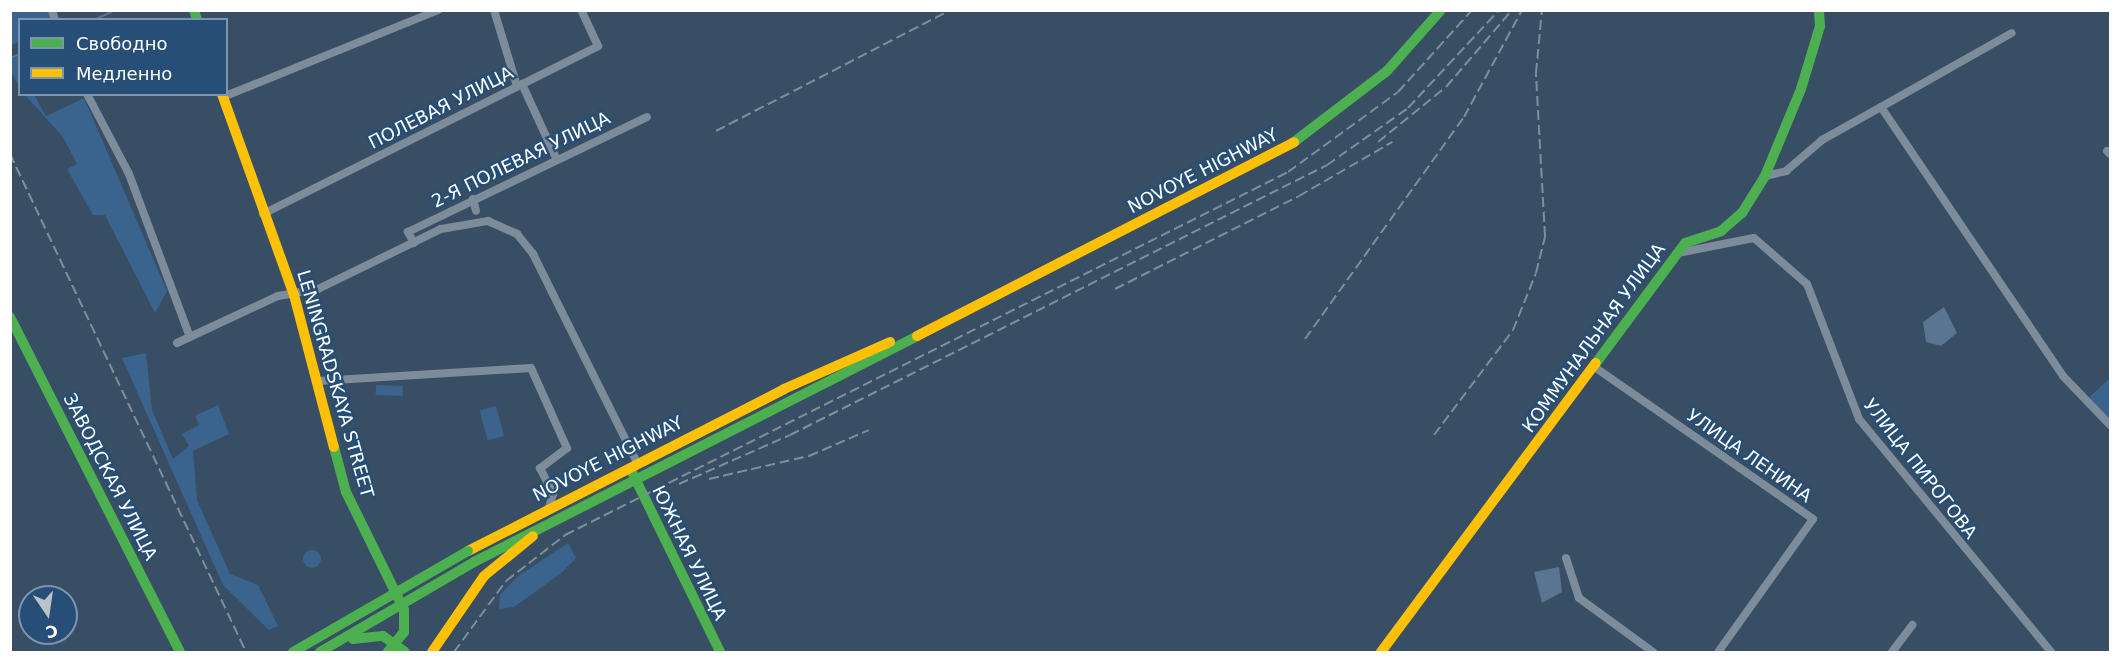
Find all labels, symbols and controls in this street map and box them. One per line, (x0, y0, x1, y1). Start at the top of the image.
legend (18, 18, 228, 96)
text: Свободно (76, 33, 168, 54)
street label: ПОЛЕВАЯ УЛИЦА (365, 62, 517, 154)
text: Медленно (76, 63, 172, 84)
street label: 2-Я ПОЛЕВАЯ УЛИЦА (428, 107, 614, 213)
street label: NOVOYE HIGHWAY (1124, 124, 1282, 218)
street label: КОММУНАЛЬНАЯ УЛИЦА (1518, 239, 1670, 437)
street label: LENINGRADSKAYA STREET (292, 268, 378, 500)
street label: ЗАВОДСКАЯ УЛИЦА (58, 390, 162, 564)
street label: УЛИЦА ПИРОГОВА (1859, 395, 1981, 543)
street label: УЛИЦА ЛЕНИНА (1682, 405, 1816, 507)
street label: NOVOYE HIGHWAY (529, 412, 687, 506)
street label: ЮЖНАЯ УЛИЦА (647, 482, 731, 624)
north arrow (18, 585, 78, 645)
text: С (44, 620, 60, 642)

